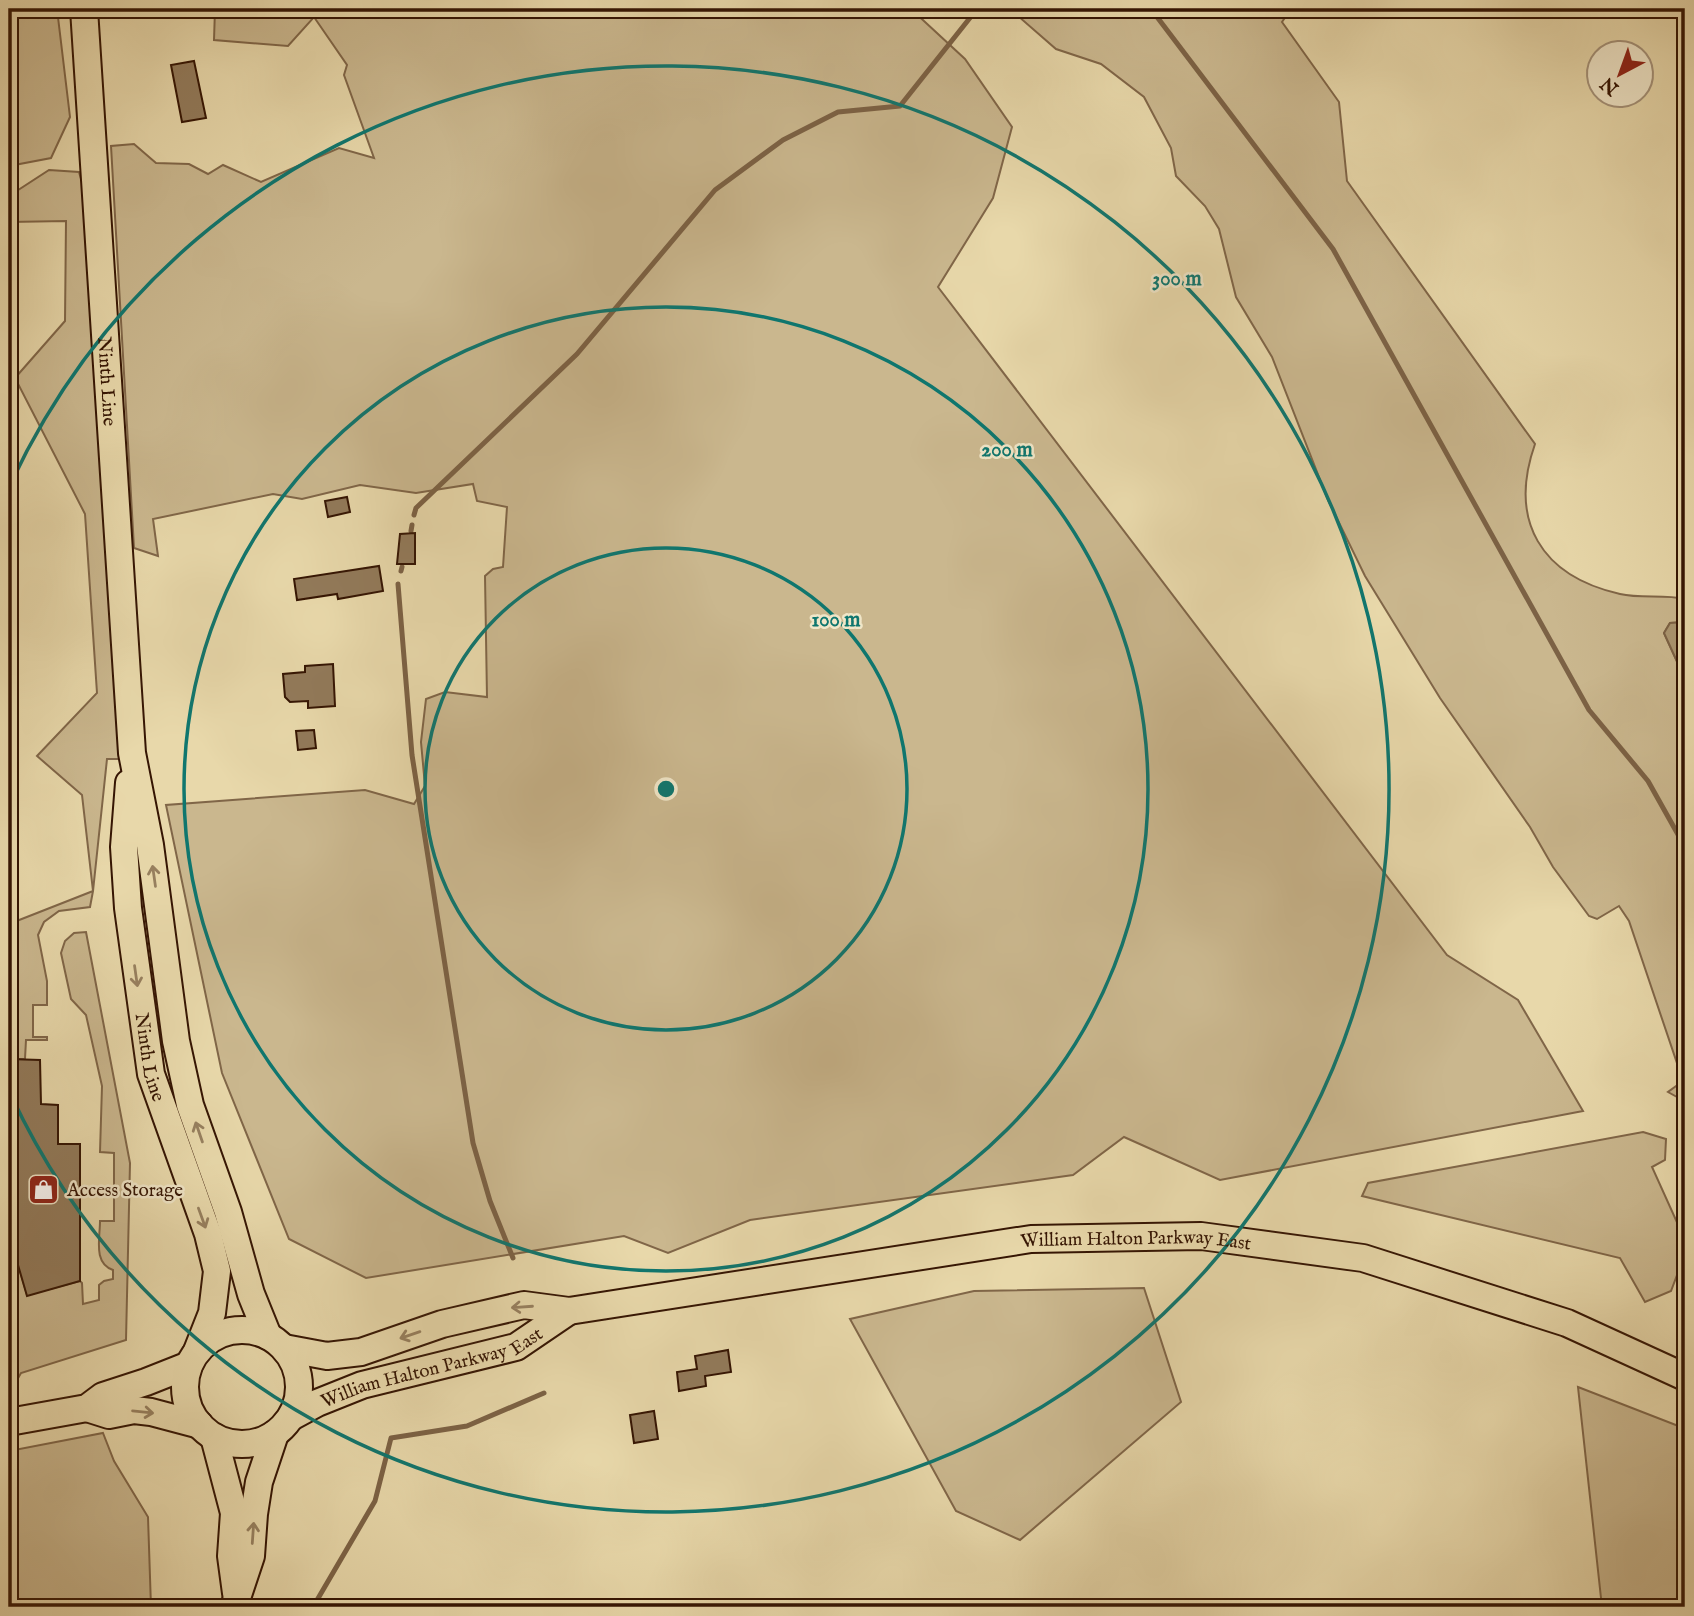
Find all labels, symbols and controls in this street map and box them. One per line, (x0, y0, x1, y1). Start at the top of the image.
north arrow (1586, 38, 1656, 108)
text: N (1596, 71, 1625, 100)
text: 300 m (1152, 266, 1202, 293)
street label: Ninth Line (91, 336, 121, 427)
text: 200 m (981, 437, 1033, 464)
text: 100 m (811, 607, 861, 634)
centre of rings (654, 777, 678, 801)
one-way arrow (148, 865, 161, 888)
one-way arrow (130, 964, 143, 986)
street label: Ninth Line (129, 1011, 170, 1105)
one-way arrow (192, 1122, 204, 1144)
shop icon: Access Storage (27, 1172, 61, 1206)
place label: Access Storage (66, 1179, 183, 1203)
one-way arrow (196, 1206, 209, 1228)
street label: William Halton Parkway East (1019, 1226, 1253, 1257)
one-way arrow (511, 1301, 534, 1314)
street label: William Halton Parkway East (318, 1322, 548, 1414)
one-way arrow (400, 1330, 422, 1342)
one-way arrow (131, 1406, 154, 1419)
one-way arrow (247, 1522, 260, 1544)

